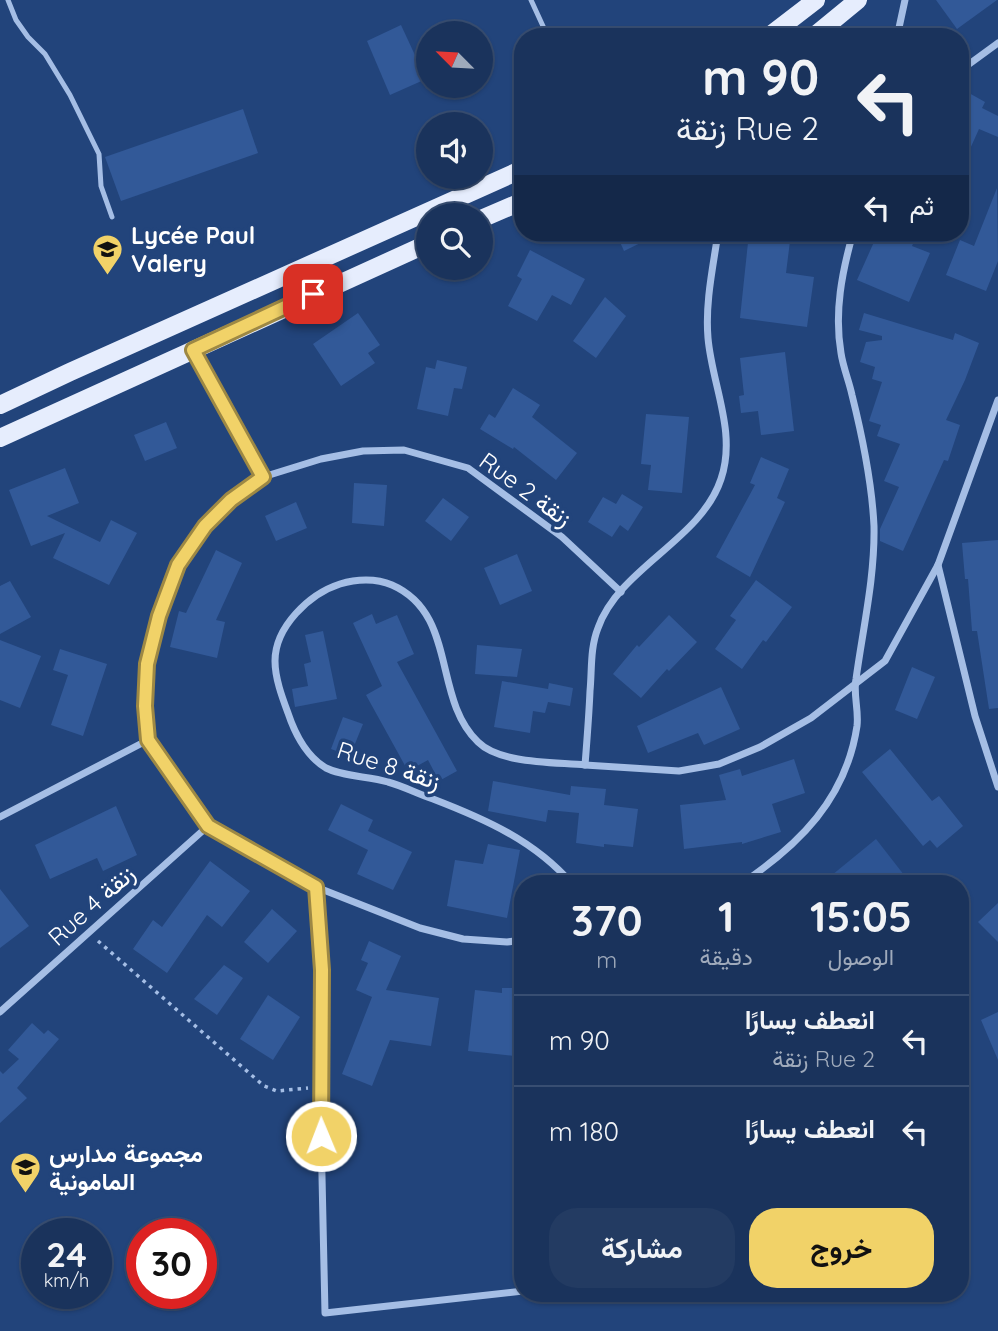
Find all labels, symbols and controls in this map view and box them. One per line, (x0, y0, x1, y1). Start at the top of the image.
north arrow (416, 21, 494, 98)
map controls (416, 21, 493, 280)
text: 90 m (702, 46, 819, 107)
icon: left (843, 56, 934, 147)
text: Rue 2 زنقة (676, 108, 819, 148)
button: sound (416, 112, 493, 189)
icon: left (858, 189, 896, 227)
text: ثم (910, 189, 934, 222)
button: search (416, 203, 493, 280)
place label: Lycée Paul Valery (131, 220, 255, 278)
school or university icon: Lycée Paul Valery (91, 232, 125, 276)
pin (283, 264, 343, 324)
icon: arrive (294, 275, 332, 313)
street label: Rue 2 زنقة (473, 445, 578, 533)
street label: Rue 8 زنقة (333, 734, 444, 797)
street label: Rue 4 زنقة (41, 858, 141, 953)
text: 1 (718, 890, 734, 943)
text: 15:05 (810, 890, 912, 943)
text: 370 (571, 894, 643, 947)
text: دقيقة (700, 942, 753, 971)
text: الوصول (828, 942, 894, 971)
text: m (596, 945, 617, 974)
text: انعطف يسارًا (745, 1003, 875, 1036)
icon: left (896, 1022, 934, 1060)
text: 90 m (549, 1024, 610, 1057)
text: Rue 2 زنقة (772, 1044, 875, 1073)
position arrow (284, 1099, 358, 1173)
text: انعطف يسارًا (745, 1112, 875, 1145)
icon: left (896, 1113, 934, 1151)
text: 180 m (549, 1115, 619, 1148)
place label: مجموعة مدارس المامونية (49, 1138, 203, 1197)
school or university icon: مجموعة مدارس المامونية (9, 1150, 43, 1194)
button: مشاركة (549, 1208, 735, 1288)
button: خروج (749, 1208, 934, 1288)
speed limit sign: 30 (126, 1218, 217, 1309)
text: 24 (46, 1232, 87, 1276)
text: km/h (44, 1269, 89, 1292)

